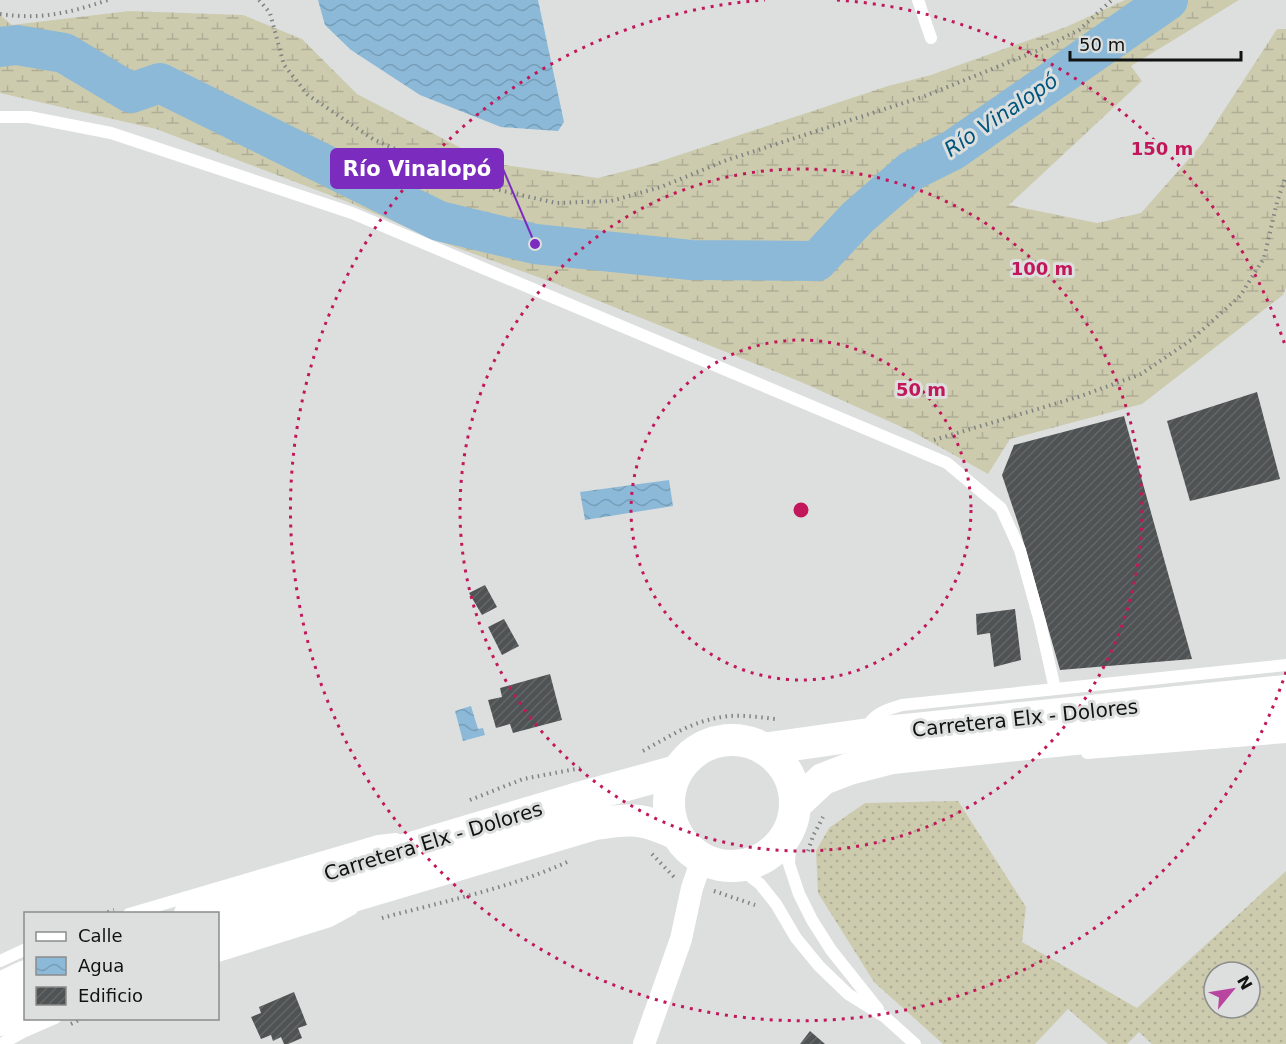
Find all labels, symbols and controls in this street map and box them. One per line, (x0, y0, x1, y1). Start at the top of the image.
scale bar (1070, 24, 1241, 62)
text: 50 m (1079, 34, 1125, 55)
water label: Río Vinalopó (940, 68, 1062, 162)
text: 150 m (1131, 138, 1193, 159)
callout: Río Vinalopó (331, 149, 503, 188)
text: Río Vinalopó (343, 157, 491, 181)
text: 100 m (1011, 258, 1073, 279)
text: 50 m (896, 379, 946, 400)
centre of rings (791, 500, 811, 520)
street label: Carretera Elx - Dolores (911, 694, 1139, 742)
street label: Carretera Elx - Dolores (321, 796, 545, 886)
legend (24, 912, 219, 1020)
text: Calle (78, 925, 123, 946)
text: Agua (78, 955, 124, 976)
north arrow (1202, 960, 1262, 1020)
text: N (1233, 972, 1256, 993)
text: Edificio (78, 985, 143, 1006)

